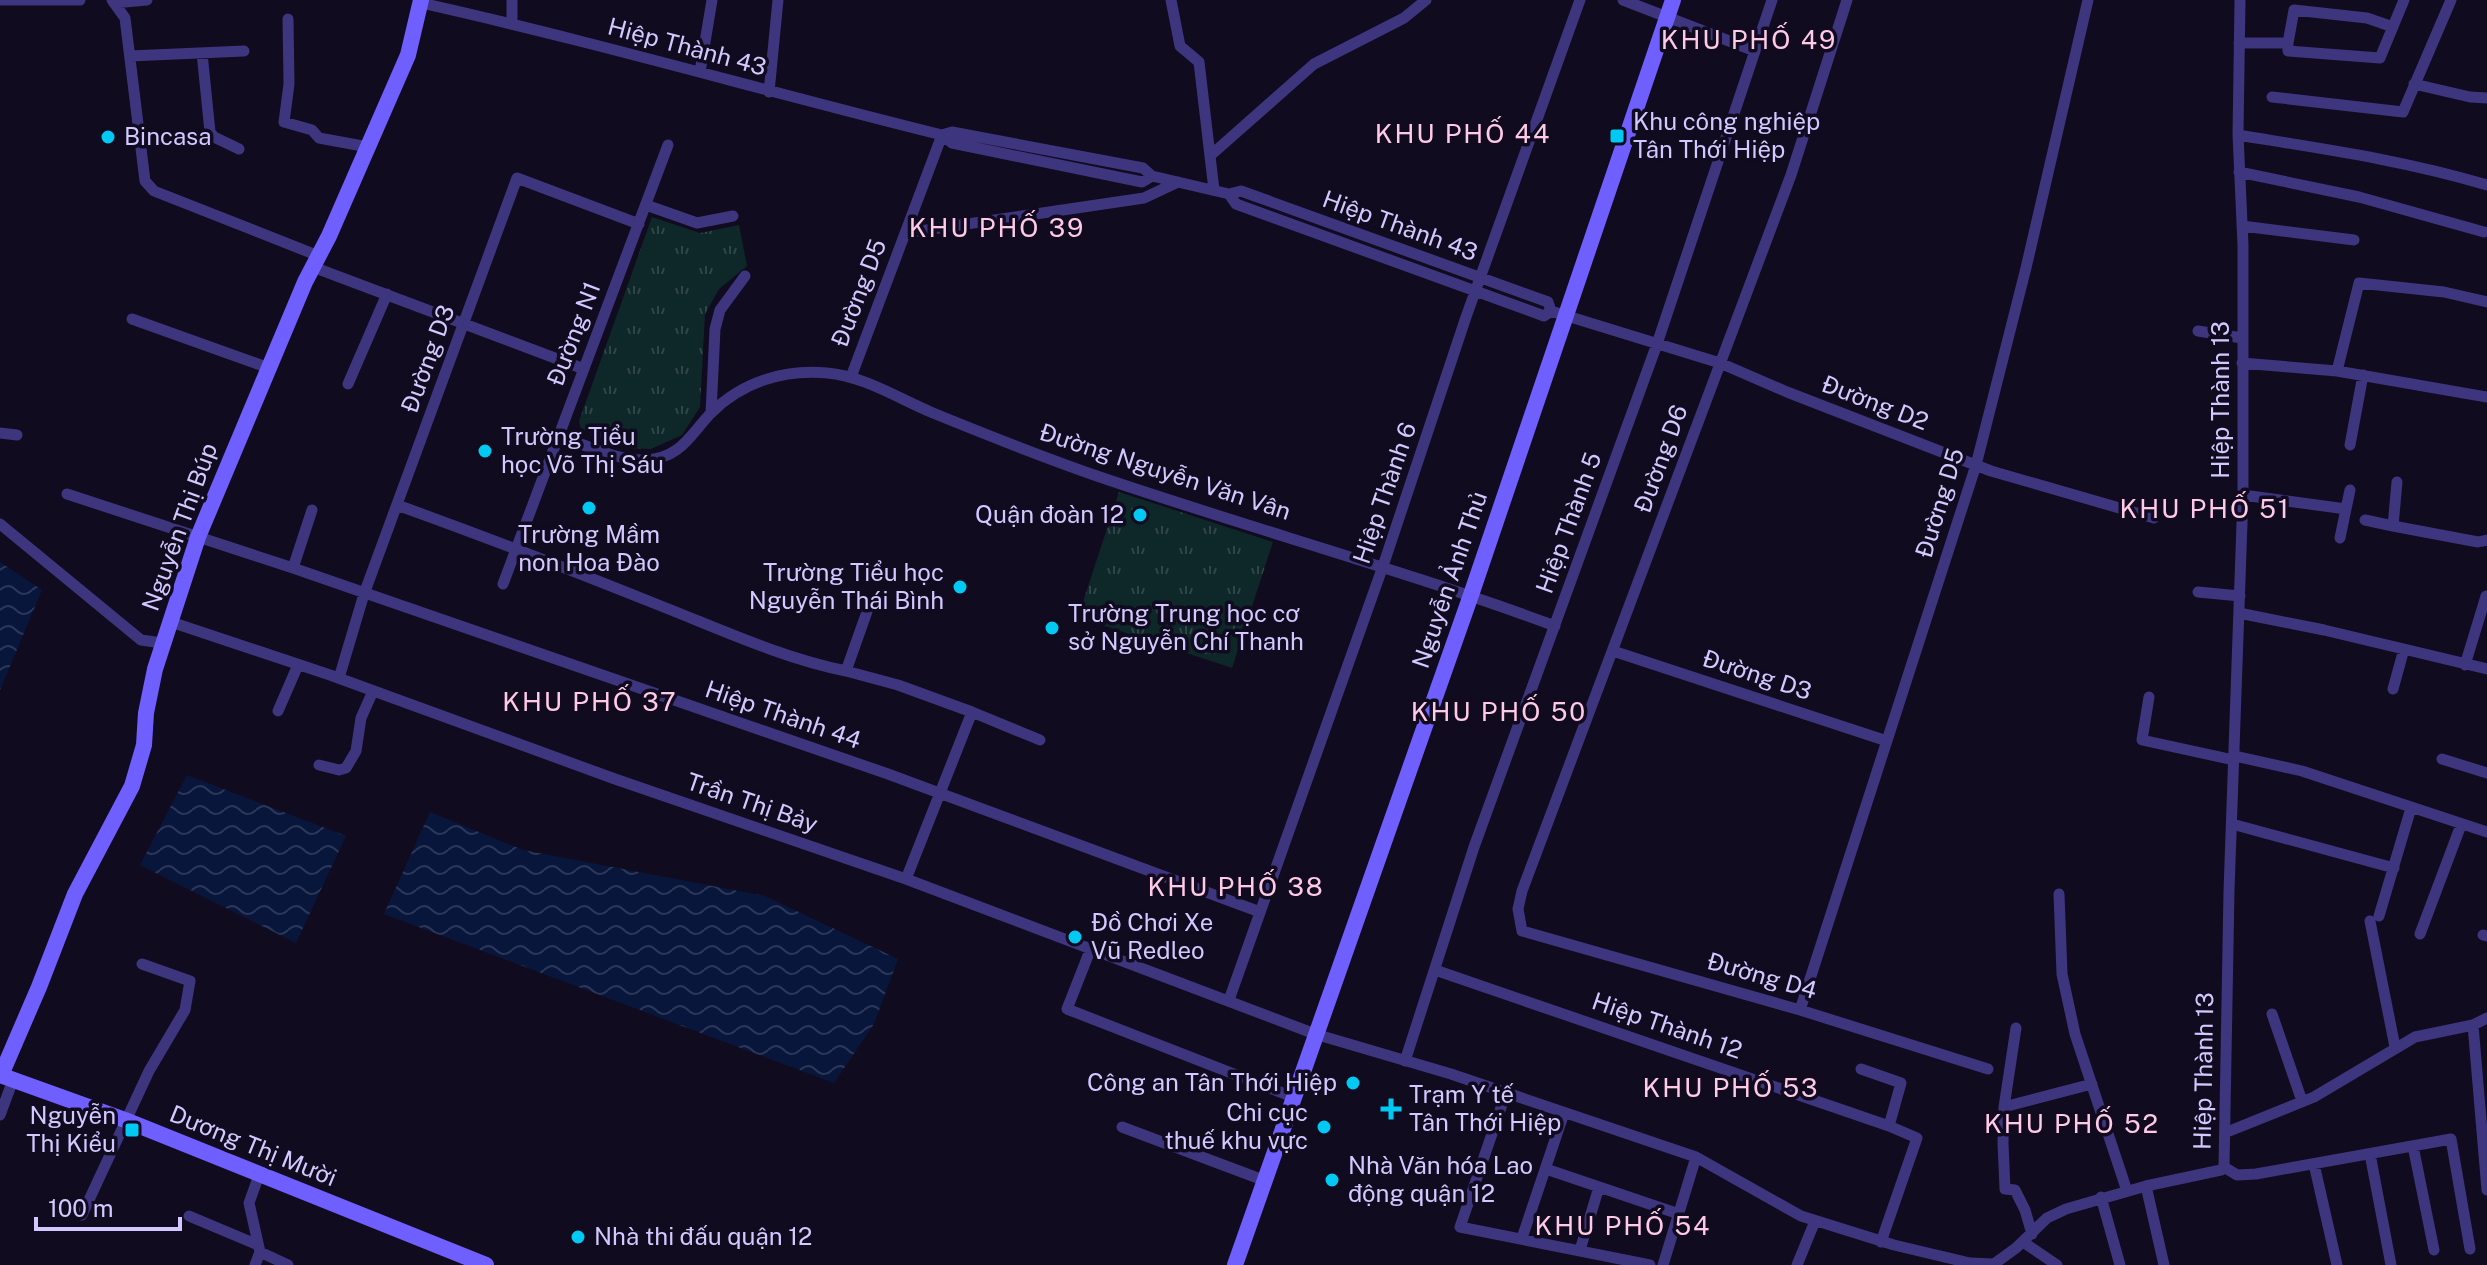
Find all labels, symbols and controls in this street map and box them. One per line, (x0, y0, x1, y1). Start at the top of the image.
street label: Hiệp Thành 43 (605, 11, 770, 81)
district label: KHU PHỐ 49 (1661, 22, 1837, 55)
place label: Khu công nghiệp Tân Thới Hiệp (1633, 107, 1820, 163)
district label: KHU PHỐ 44 (1375, 116, 1551, 149)
place label: Bincasa (124, 122, 212, 150)
marker: Khu công nghiệp Tân Thới Hiệp (1608, 127, 1626, 145)
marker: Bincasa (99, 128, 117, 146)
street label: Hiệp Thành 43 (1319, 184, 1482, 266)
district label: KHU PHỐ 39 (909, 210, 1085, 243)
street label: Đường D5 (825, 235, 891, 350)
street label: Đường N1 (540, 278, 606, 390)
street label: Đường D3 (395, 301, 460, 417)
street label: Hiệp Thành 13 (2206, 321, 2234, 479)
street label: Đường D2 (1818, 369, 1933, 435)
street label: Đường D6 (1628, 401, 1692, 516)
street label: Đường Nguyễn Văn Vân (1036, 417, 1295, 525)
street label: Hiệp Thành 6 (1347, 418, 1421, 567)
place label: Trường Tiểu học Võ Thị Sáu (501, 422, 664, 478)
street label: Nguyễn Thị Búp (136, 439, 222, 614)
marker: Trường Tiểu học Võ Thị Sáu (476, 442, 494, 460)
street label: Đường D5 (1909, 444, 1969, 561)
street label: Hiệp Thành 5 (1530, 448, 1607, 597)
street label: Nguyễn Ảnh Thủ (1405, 487, 1492, 672)
district label: KHU PHỐ 51 (2119, 491, 2291, 524)
marker: Trường Mầm non Hoa Đào (580, 499, 598, 517)
place label: Quận đoàn 12 (975, 500, 1124, 528)
marker: Quận đoàn 12 (1131, 506, 1149, 524)
place label: Trường Mầm non Hoa Đào (518, 520, 660, 576)
place label: Trường Tiểu học Nguyễn Thái Bình (749, 558, 944, 614)
marker: Trường Tiểu học Nguyễn Thái Bình (951, 578, 969, 596)
place label: Trường Trung học cơ sở Nguyễn Chí Thanh (1068, 599, 1304, 655)
marker: Trường Trung học cơ sở Nguyễn Chí Thanh (1043, 619, 1061, 637)
street label: Đường D3 (1699, 643, 1815, 705)
street label: Hiệp Thành 44 (702, 674, 865, 754)
district label: KHU PHỐ 37 (502, 684, 678, 717)
district label: KHU PHỐ 50 (1411, 694, 1587, 727)
street label: Trần Thị Bảy (683, 767, 822, 838)
district label: KHU PHỐ 38 (1148, 869, 1324, 902)
place label: Đồ Chơi Xe Vũ Redleo (1091, 908, 1213, 964)
marker: Đồ Chơi Xe Vũ Redleo (1066, 928, 1084, 946)
street label: Đường D4 (1704, 946, 1820, 1004)
street label: Hiệp Thành 12 (1589, 986, 1746, 1064)
street label: Hiệp Thành 13 (2188, 992, 2218, 1150)
place label: Công an Tân Thới Hiệp (1087, 1068, 1337, 1096)
district label: KHU PHỐ 53 (1643, 1070, 1819, 1103)
marker: Công an Tân Thới Hiệp (1344, 1074, 1362, 1092)
place label: Trạm Y tế Tân Thới Hiệp (1409, 1080, 1561, 1136)
place label: Chi cục thuế khu vực (1164, 1098, 1308, 1154)
marker: Trạm Y tế Tân Thới Hiệp (1380, 1098, 1402, 1120)
street label: Dương Thị Mười (166, 1099, 341, 1191)
place label: Nguyễn Thị Kiểu (26, 1101, 116, 1157)
district label: KHU PHỐ 52 (1984, 1106, 2160, 1139)
marker: Chi cục thuế khu vực (1315, 1118, 1333, 1136)
marker: Nguyễn Thị Kiểu (123, 1121, 141, 1139)
place label: Nhà Văn hóa Lao động quận 12 (1348, 1151, 1533, 1207)
marker: Nhà Văn hóa Lao động quận 12 (1323, 1171, 1341, 1189)
scale bar (36, 1181, 180, 1231)
text: 100 m (48, 1194, 114, 1222)
district label: KHU PHỐ 54 (1535, 1208, 1711, 1241)
place label: Nhà thi đấu quận 12 (594, 1222, 812, 1250)
marker: Nhà thi đấu quận 12 (569, 1228, 587, 1246)

